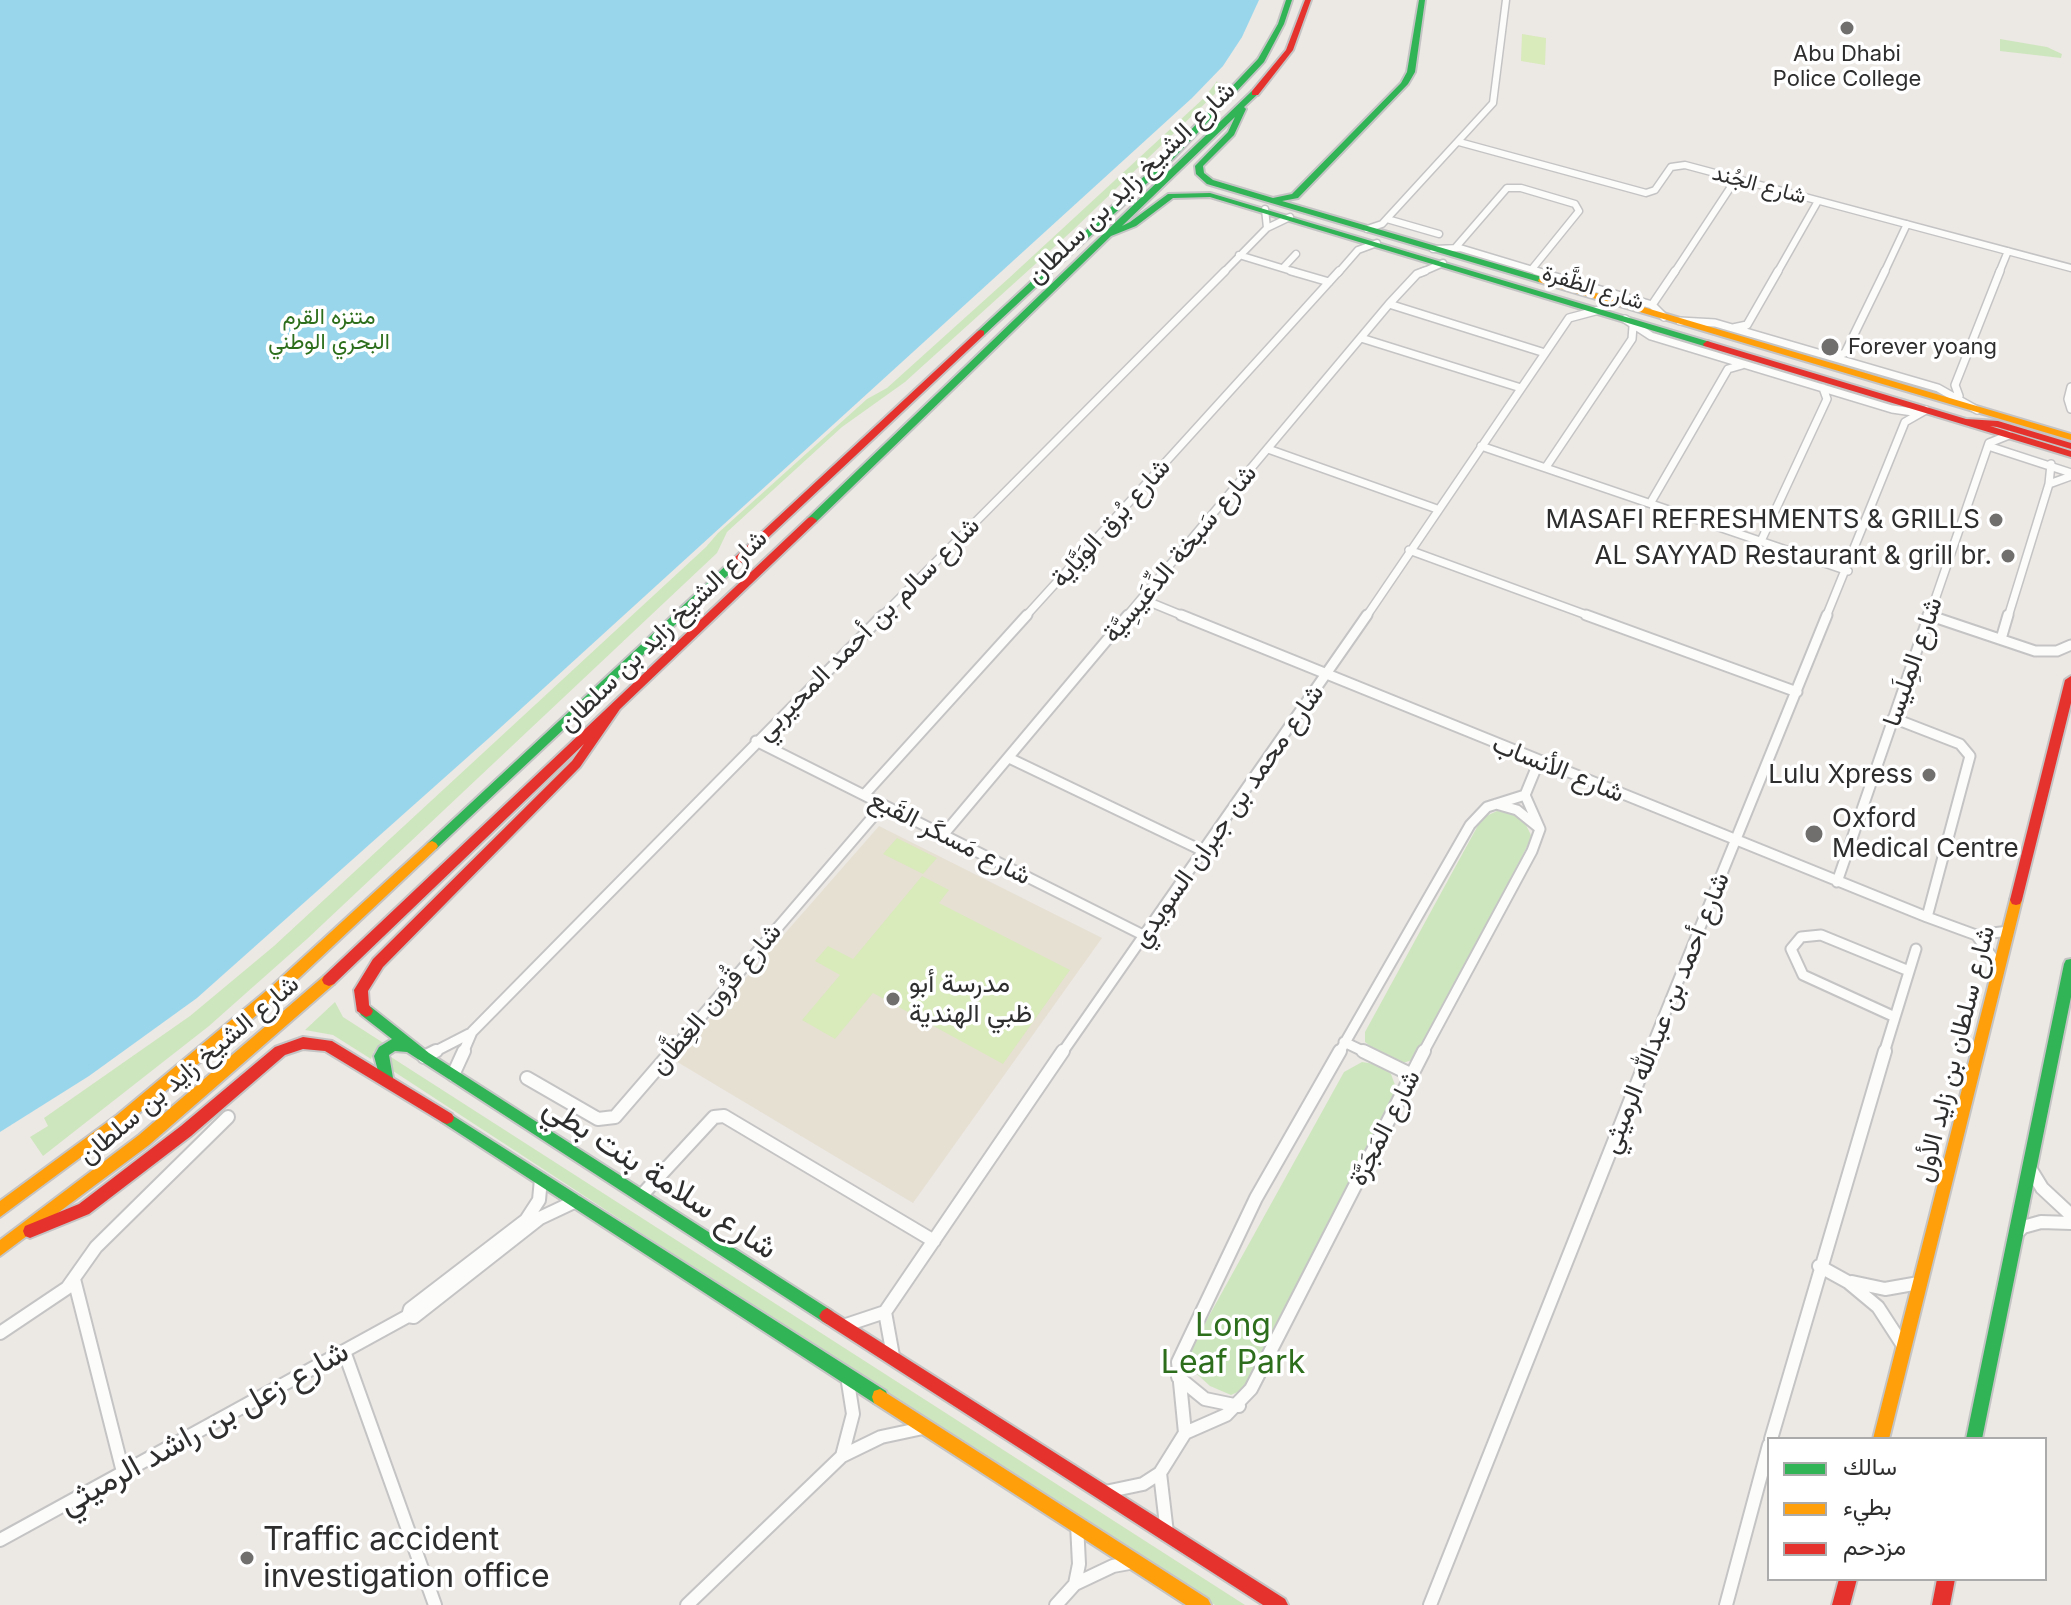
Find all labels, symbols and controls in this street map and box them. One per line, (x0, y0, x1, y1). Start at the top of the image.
marker: Abu Dhabi Police College (1838, 19, 1856, 37)
place label: Abu Dhabi Police College (1773, 41, 1921, 92)
street label: شارع الشيخ زايد بن سلطان (1020, 75, 1242, 291)
street label: شارع الجُند (1709, 160, 1809, 210)
street label: شارع الظَّفرة (1539, 260, 1647, 316)
park label: متنزه القرم البحري الوطني (268, 304, 390, 356)
place label: Forever yoang (1848, 334, 1997, 360)
marker: Forever yoang (1819, 336, 1841, 358)
street label: شارع بُرق الوَيَّاية (1045, 452, 1177, 594)
street label: شارع سَبخة الدِّعَيسِيَّة (1096, 459, 1264, 649)
place label: MASAFI REFRESHMENTS & GRILLS (1546, 504, 1980, 536)
street label: شارع سالم بن أحمد المحيربي (749, 510, 987, 748)
marker: MASAFI REFRESHMENTS & GRILLS (1987, 511, 2005, 529)
street label: شارع الشيخ زايد بن سلطان (552, 523, 774, 739)
place label: AL SAYYAD Restaurant & grill br. (1595, 540, 1992, 572)
marker: AL SAYYAD Restaurant & grill br. (1999, 547, 2017, 565)
street label: شارع المِلَيسا (1876, 593, 1950, 731)
street label: شارع محمد بن جبران السويدي (1125, 678, 1331, 954)
street label: شارع الأنساب (1488, 728, 1628, 810)
place label: Lulu Xpress (1768, 759, 1913, 791)
marker: Lulu Xpress (1920, 766, 1938, 784)
street label: شارع مَسكَر القَبع (864, 784, 1036, 892)
place label: Oxford Medical Centre (1832, 803, 2019, 864)
marker: Oxford Medical Centre (1803, 823, 1825, 845)
street label: شارع أحمد بن عبدالله الرميثي (1595, 868, 1737, 1158)
street label: شارع قُرُون الغِظَّان (644, 917, 788, 1081)
street label: شارع سلطان بن زايد الأول (1908, 923, 2002, 1185)
place label: مدرسة أبو ظبي الهندية (909, 968, 1032, 1030)
street label: شارع الشيخ زايد بن سلطان (73, 969, 305, 1171)
marker: مدرسة أبو ظبي الهندية (884, 990, 902, 1008)
street label: شارع المَجَرَّة (1343, 1065, 1427, 1191)
street label: شارع سلامة بنت بطي (536, 1088, 784, 1268)
park label: Long Leaf Park (1161, 1307, 1305, 1382)
street label: شارع زعل بن راشد الرميثي (52, 1332, 356, 1524)
legend (1767, 1437, 2047, 1581)
text: سالك (1843, 1452, 1897, 1481)
text: بطيء (1843, 1492, 1892, 1521)
place label: Traffic accident investigation office (263, 1521, 550, 1596)
text: مزدحم (1843, 1532, 1906, 1561)
marker: Traffic accident investigation office (238, 1549, 256, 1567)

